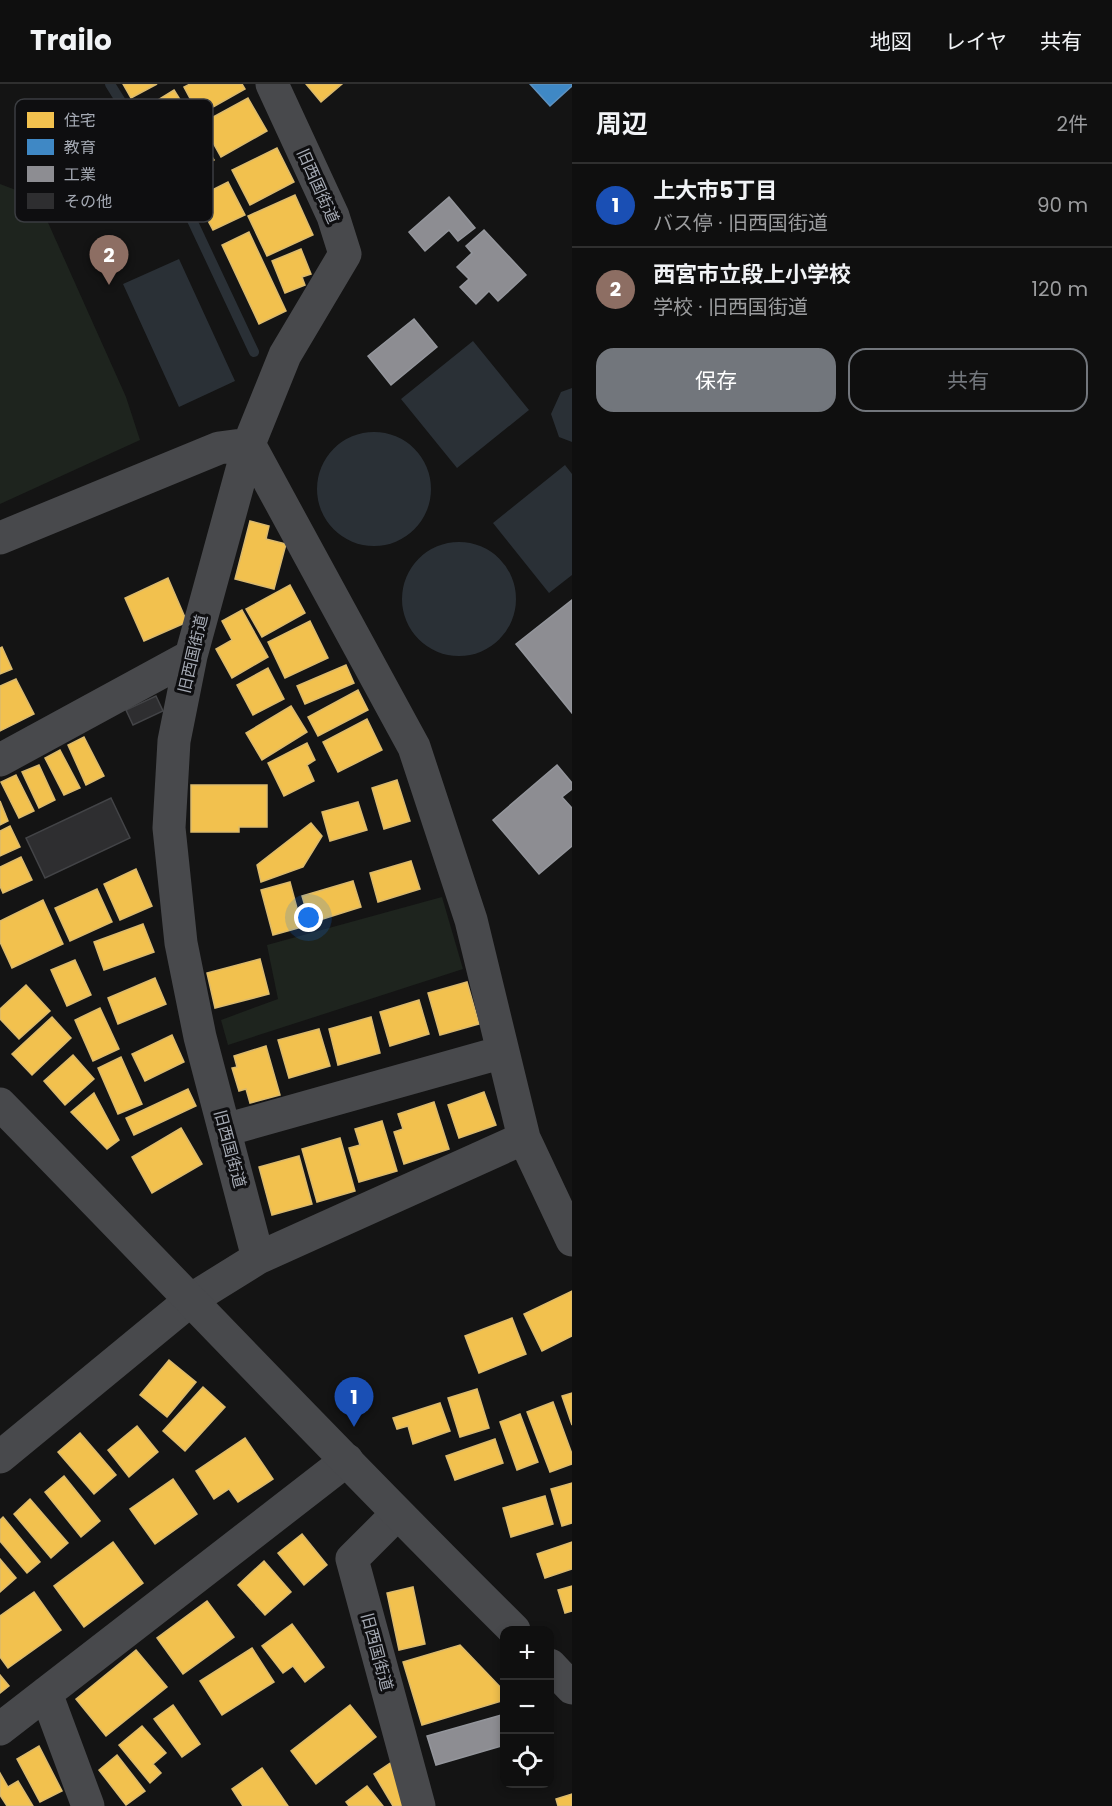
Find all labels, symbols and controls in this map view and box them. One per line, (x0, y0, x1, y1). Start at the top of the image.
text: Trailo (30, 21, 112, 60)
text: 地図 (870, 27, 912, 56)
text: レイヤ (945, 27, 1007, 56)
text: 共有 (1040, 27, 1082, 56)
legend (15, 99, 213, 222)
text: 周辺 (596, 106, 648, 142)
text: 住宅 (64, 109, 96, 132)
text: 2件 (1057, 110, 1088, 138)
text: 教育 (64, 136, 96, 159)
street label: 旧西国街道 (291, 145, 345, 227)
text: 工業 (64, 163, 96, 186)
text: 上大市5丁目 (653, 175, 777, 206)
text: その他 (64, 190, 112, 213)
text: 1 (612, 191, 619, 219)
text: 90 m (1037, 191, 1088, 219)
text: バス停 · 旧西国街道 (653, 209, 828, 237)
pin: 2 (90, 236, 128, 285)
text: 西宮市立段上小学校 (653, 259, 851, 290)
text: 2 (610, 275, 621, 303)
text: 120 m (1032, 275, 1088, 303)
text: 学校 · 旧西国街道 (653, 293, 808, 321)
button: 保存 (596, 348, 836, 412)
button: 共有 (848, 348, 1088, 412)
street label: 旧西国街道 (173, 612, 213, 696)
your location (294, 903, 323, 932)
street label: 旧西国街道 (209, 1107, 251, 1191)
pin: 1 (334, 1378, 374, 1427)
street label: 旧西国街道 (356, 1610, 398, 1694)
map controls (500, 1626, 554, 1788)
button: + (500, 1626, 554, 1680)
button: − (500, 1680, 554, 1734)
button: locate (500, 1734, 554, 1788)

